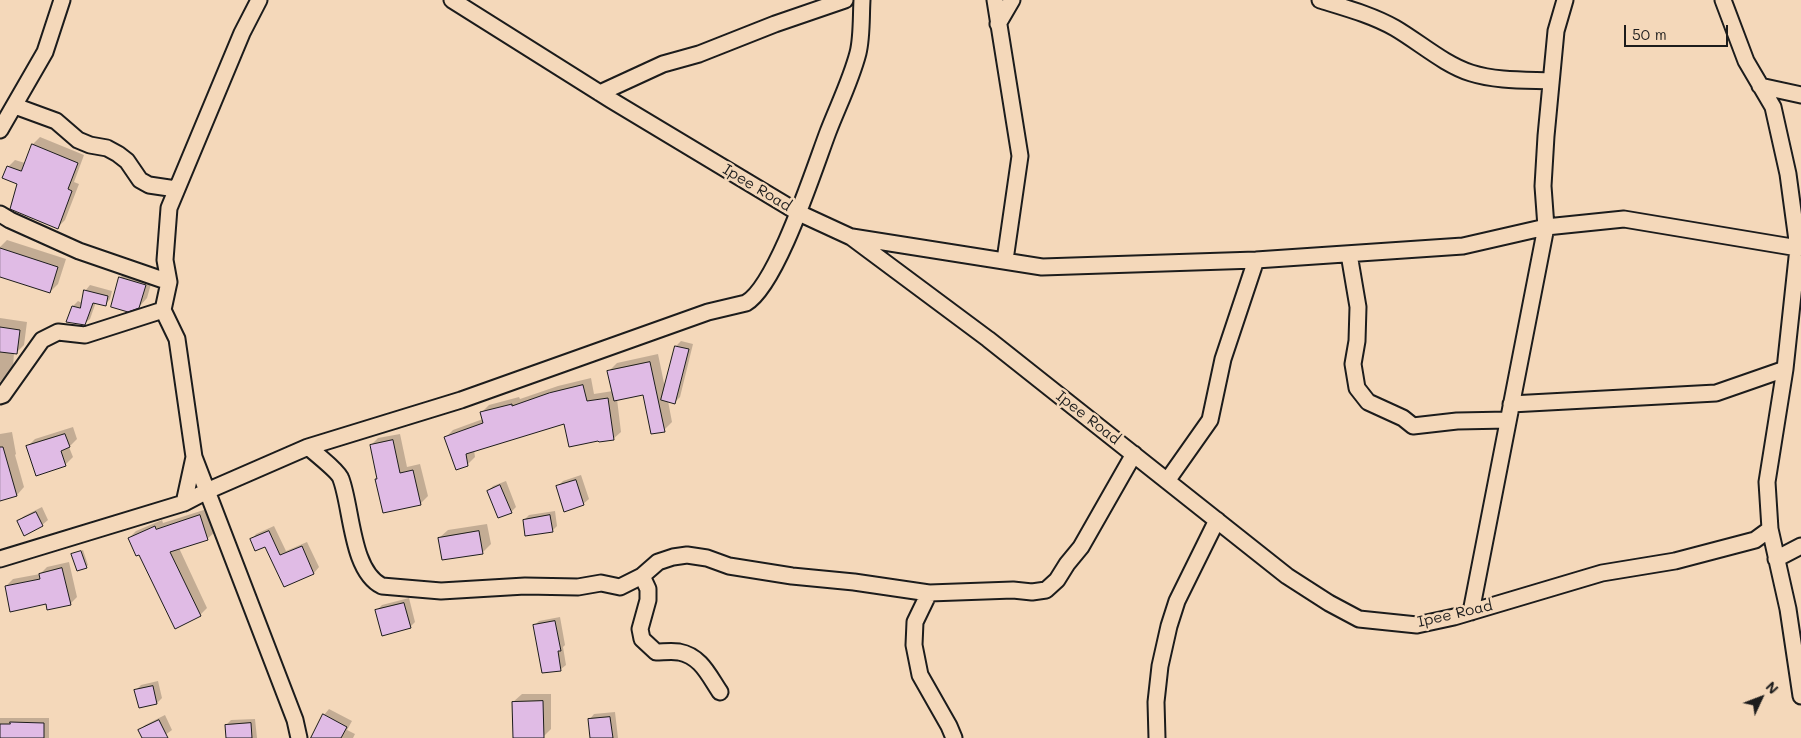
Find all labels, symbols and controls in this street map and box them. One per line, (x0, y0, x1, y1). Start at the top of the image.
scale bar (1626, 15, 1730, 47)
text: 50 m (1632, 24, 1667, 44)
street label: Ipee Road (720, 161, 794, 215)
street label: Ipee Road (1052, 387, 1124, 449)
street label: Ipee Road (1416, 597, 1494, 631)
north arrow (1736, 673, 1786, 723)
text: N (1762, 677, 1783, 698)

